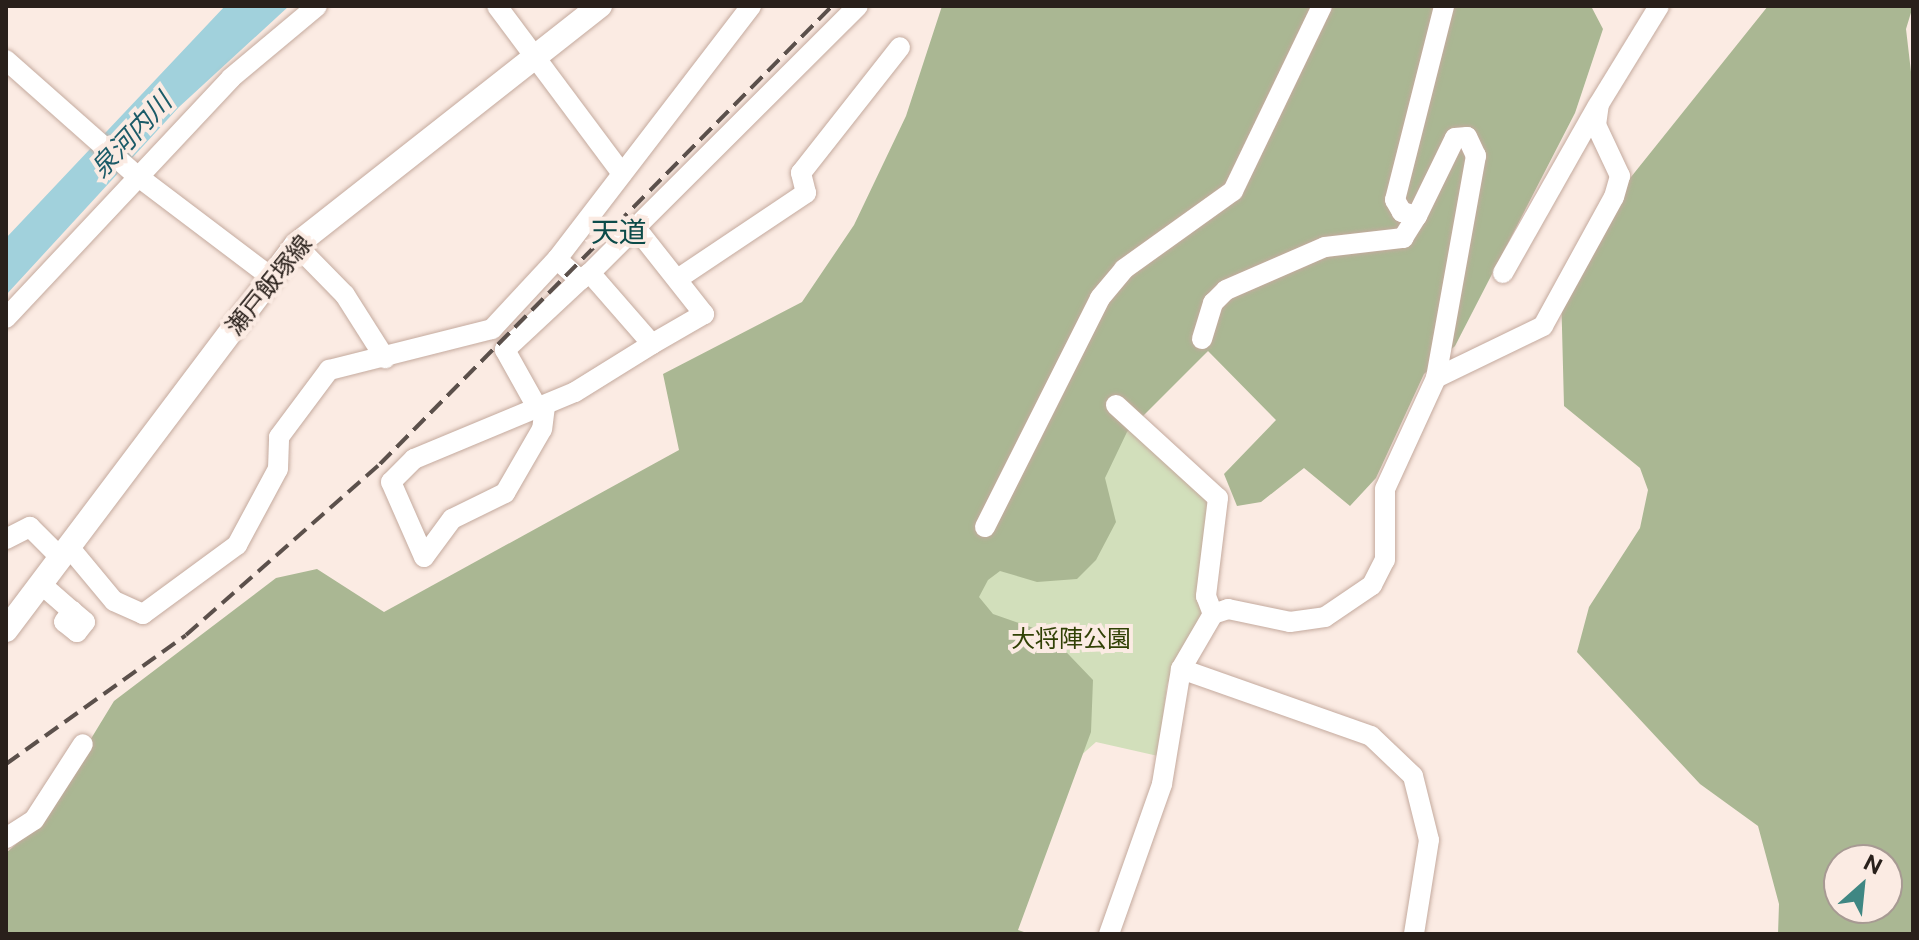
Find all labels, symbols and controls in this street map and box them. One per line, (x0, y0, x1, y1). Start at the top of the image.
water label: 泉河内川 (84, 86, 178, 184)
district label: 天道 (591, 215, 647, 249)
street label: 瀬戸飯塚線 (220, 229, 318, 341)
park label: 大将陣公園 (1011, 625, 1131, 653)
north arrow (1823, 844, 1903, 924)
text: N (1859, 849, 1887, 880)

